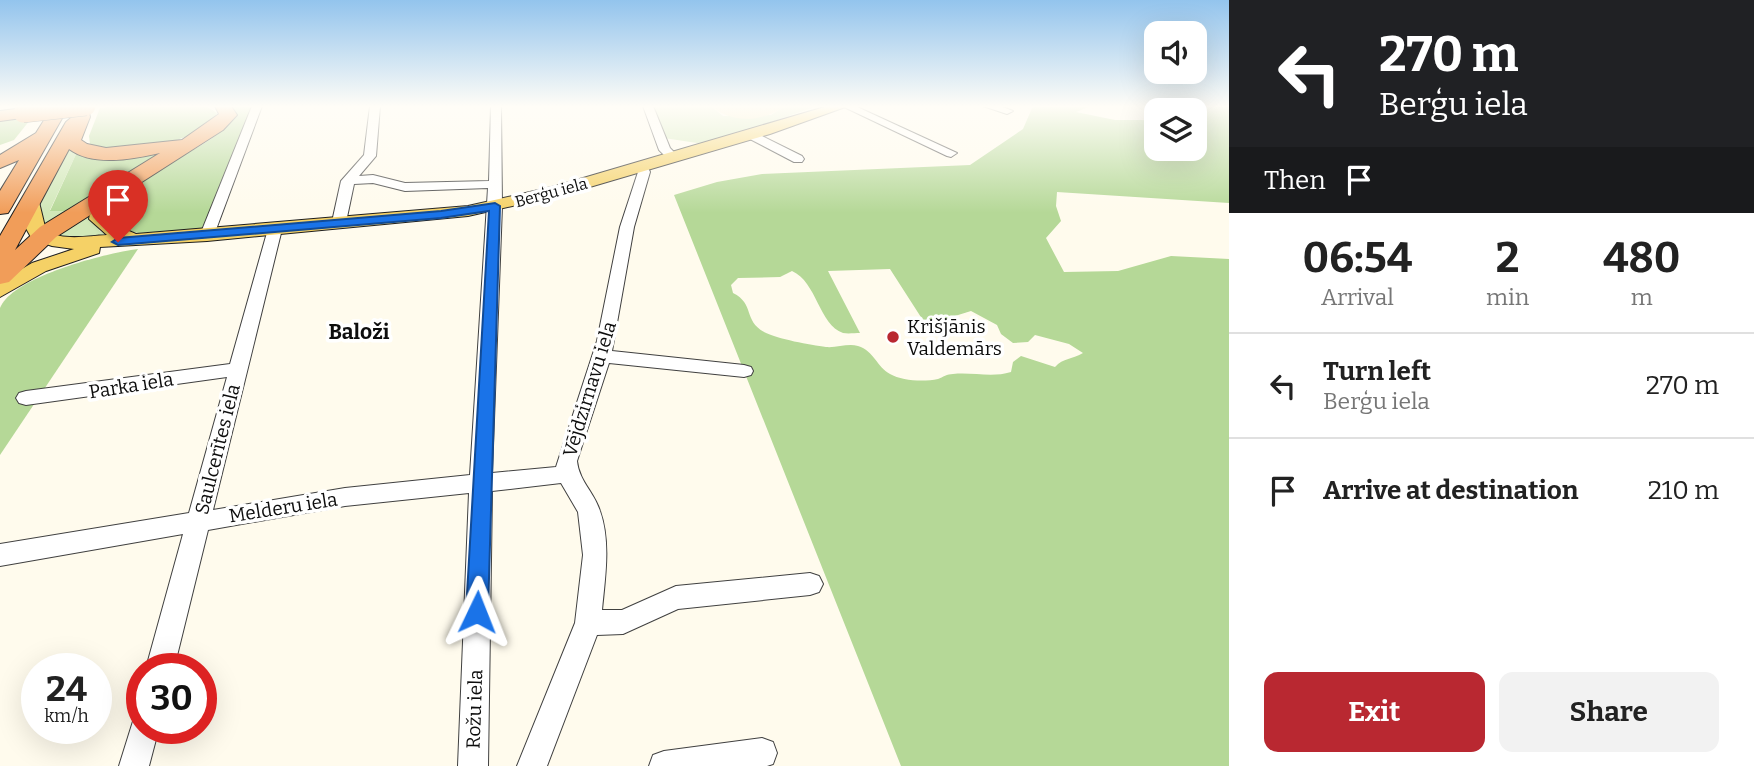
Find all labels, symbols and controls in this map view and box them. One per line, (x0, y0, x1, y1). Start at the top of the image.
map controls (1144, 21, 1207, 161)
button: sound (1144, 21, 1207, 84)
text: 270 m (1379, 25, 1519, 84)
icon: left (1264, 28, 1355, 119)
text: Berģu iela (1379, 85, 1528, 123)
button: layers (1144, 98, 1207, 161)
icon: arrive (1340, 161, 1378, 199)
text: Then (1264, 165, 1326, 196)
pin (88, 170, 148, 242)
street label: Berģu iela (513, 174, 590, 211)
icon: arrive (99, 181, 137, 219)
text: 06:54 (1303, 233, 1412, 283)
text: 2 (1496, 233, 1519, 283)
text: 480 (1603, 233, 1680, 283)
text: Arrival (1321, 283, 1394, 311)
text: min (1486, 283, 1529, 311)
text: m (1631, 283, 1653, 311)
place label: Krišjānis Valdemārs (907, 315, 1002, 360)
street label: Vējdzirnavu iela (558, 318, 621, 460)
district label: Baloži (328, 319, 390, 345)
marker: Krišjānis Valdemārs (885, 329, 901, 345)
text: Turn left (1323, 356, 1431, 387)
street label: Parka iela (87, 367, 176, 404)
icon: left (1264, 367, 1302, 405)
text: 270 m (1646, 370, 1719, 401)
street label: Saulcerītes iela (190, 381, 245, 517)
text: Berģu iela (1323, 387, 1430, 415)
icon: arrive (1264, 472, 1302, 510)
text: Arrive at destination (1323, 475, 1578, 506)
text: 210 m (1648, 475, 1719, 506)
street label: Melderu iela (227, 487, 340, 527)
position arrow (440, 575, 514, 649)
speed limit sign: 30 (126, 653, 217, 744)
text: 24 (46, 668, 87, 710)
street label: Rožu iela (462, 668, 487, 749)
button: Exit (1264, 672, 1485, 752)
button: Share (1499, 672, 1719, 752)
text: km/h (44, 705, 89, 727)

